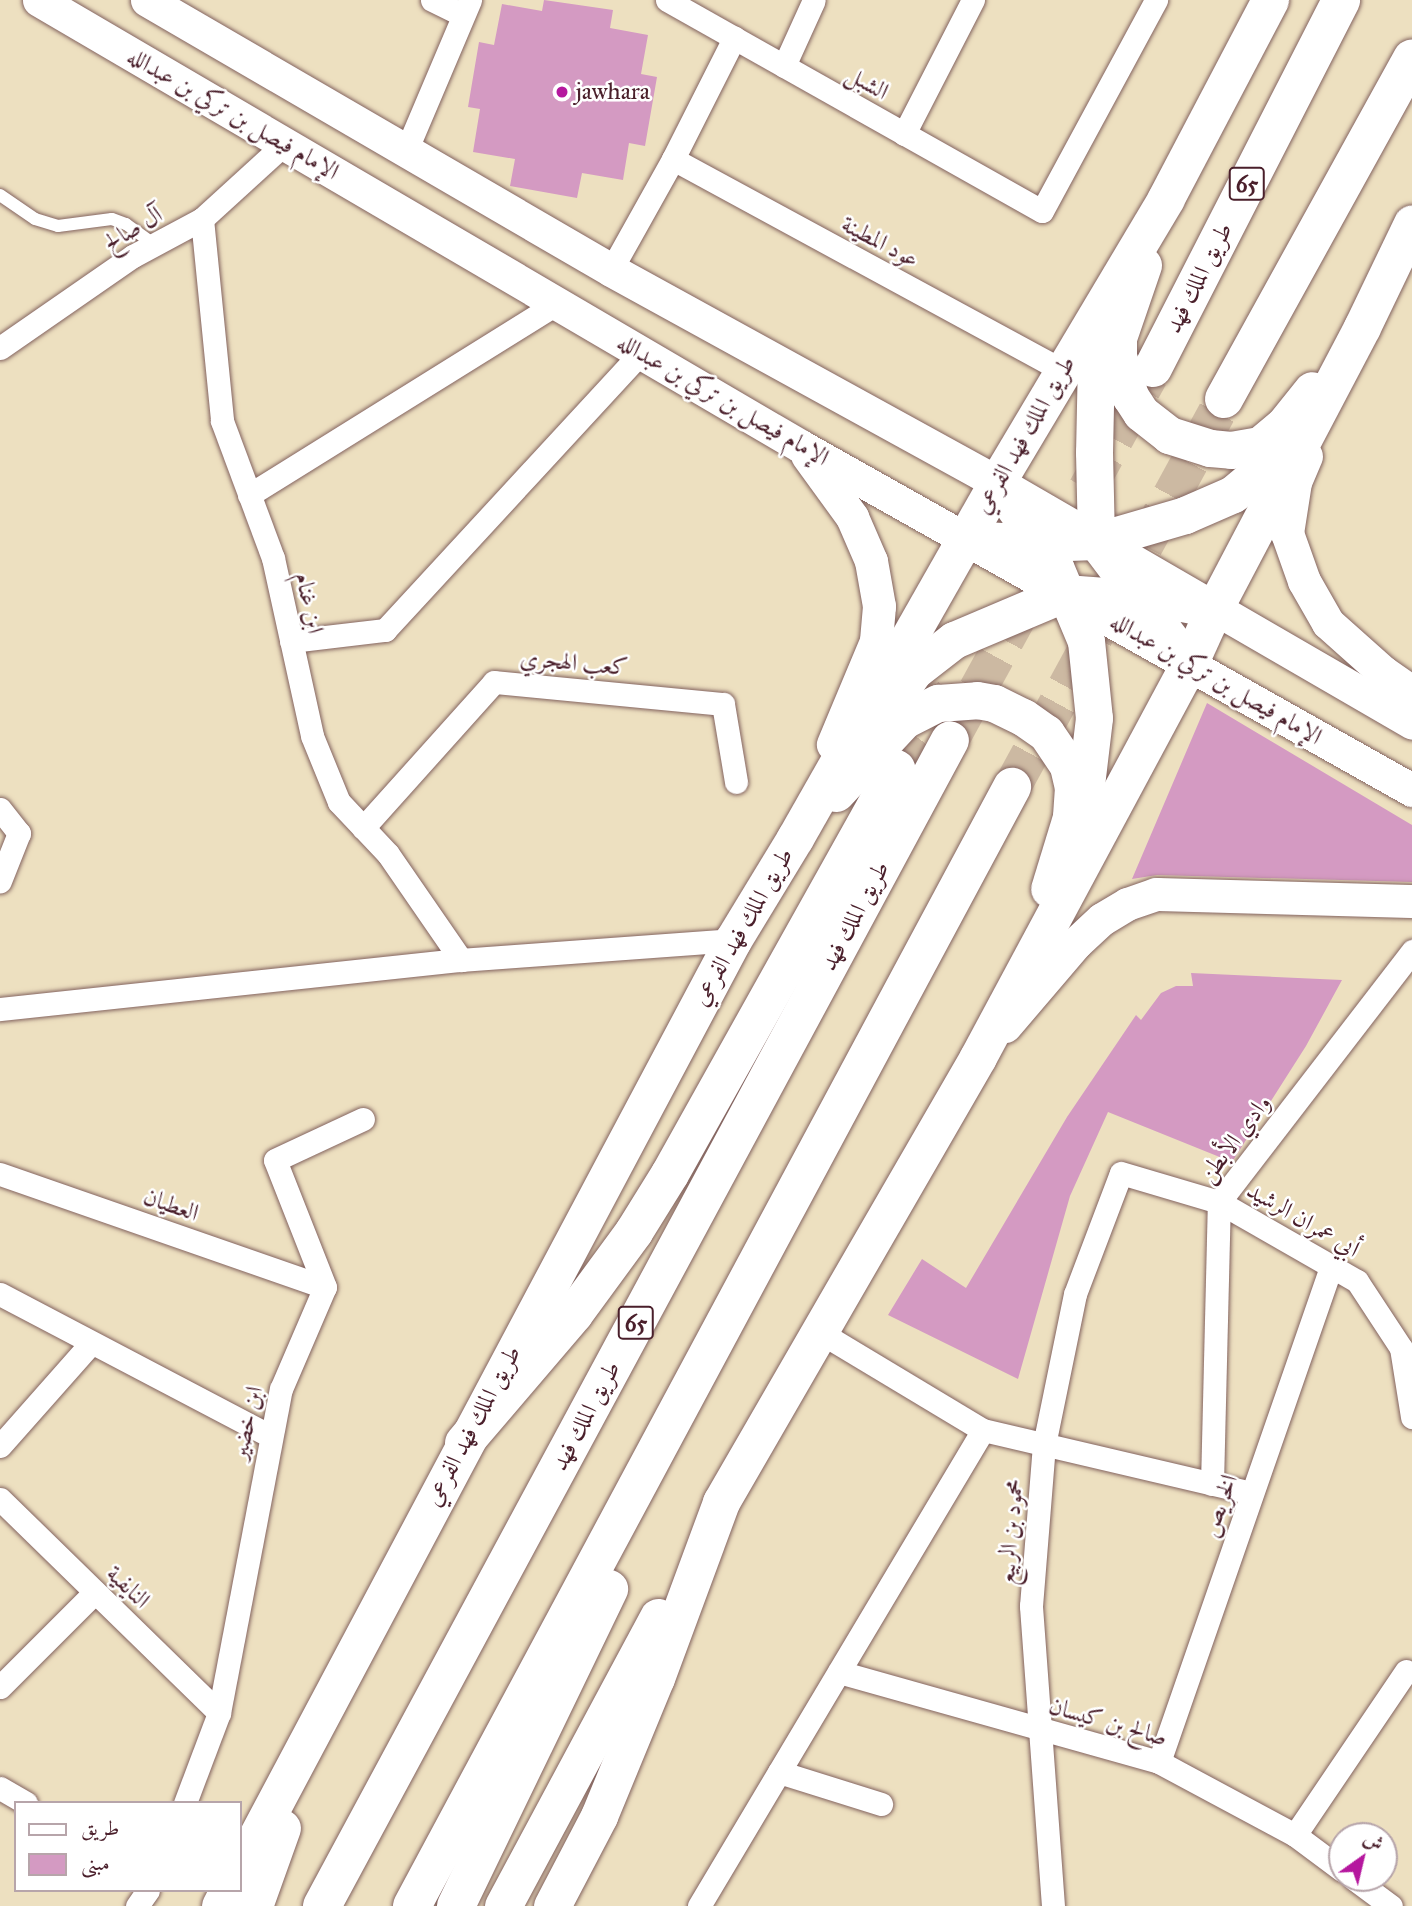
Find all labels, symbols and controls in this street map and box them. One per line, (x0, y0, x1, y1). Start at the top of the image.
street label: الإمام فيصل بن تركي بن عبدالله (122, 42, 344, 186)
street label: الشبل (841, 60, 893, 106)
place label: jawhara (576, 78, 650, 106)
marker: jawhara (554, 84, 570, 100)
road number: 65 (1228, 164, 1266, 204)
street label: آل صالح (98, 200, 168, 258)
street label: عود المطينة (836, 210, 924, 274)
street label: طريق الملك فهد (1159, 218, 1239, 338)
street label: الإمام فيصل بن تركي بن عبدالله (612, 328, 834, 472)
street label: طريق الملك فهد الفرعي (968, 351, 1082, 519)
street label: ابن غنام (288, 570, 330, 636)
street label: الإمام فيصل بن تركي بن عبدالله (1105, 607, 1327, 751)
street label: كعب الهجري (519, 644, 629, 682)
street label: طريق الملك فهد الفرعي (686, 843, 800, 1011)
street label: طريق الملك فهد (814, 856, 896, 976)
street label: وادي الأبطن (1193, 1089, 1277, 1189)
street label: أبي عمران الرشيد (1241, 1176, 1365, 1264)
street label: العطيان (140, 1182, 202, 1228)
road number: 65 (617, 1304, 655, 1342)
street label: طريق الملك فهد الفرعي (419, 1341, 527, 1511)
street label: طريق الملك فهد (545, 1356, 627, 1476)
street label: ابن خضير (225, 1383, 269, 1463)
street label: الخريص (1196, 1471, 1244, 1541)
street label: محمود بن الربيع (992, 1478, 1030, 1586)
street label: النايفية (100, 1560, 156, 1614)
street label: صالح بن كيسان (1046, 1691, 1170, 1753)
legend (14, 1801, 242, 1892)
text: طريق (81, 1815, 119, 1841)
north arrow (1328, 1822, 1398, 1892)
text: ش (1360, 1826, 1388, 1856)
text: مبنى (81, 1850, 110, 1876)

